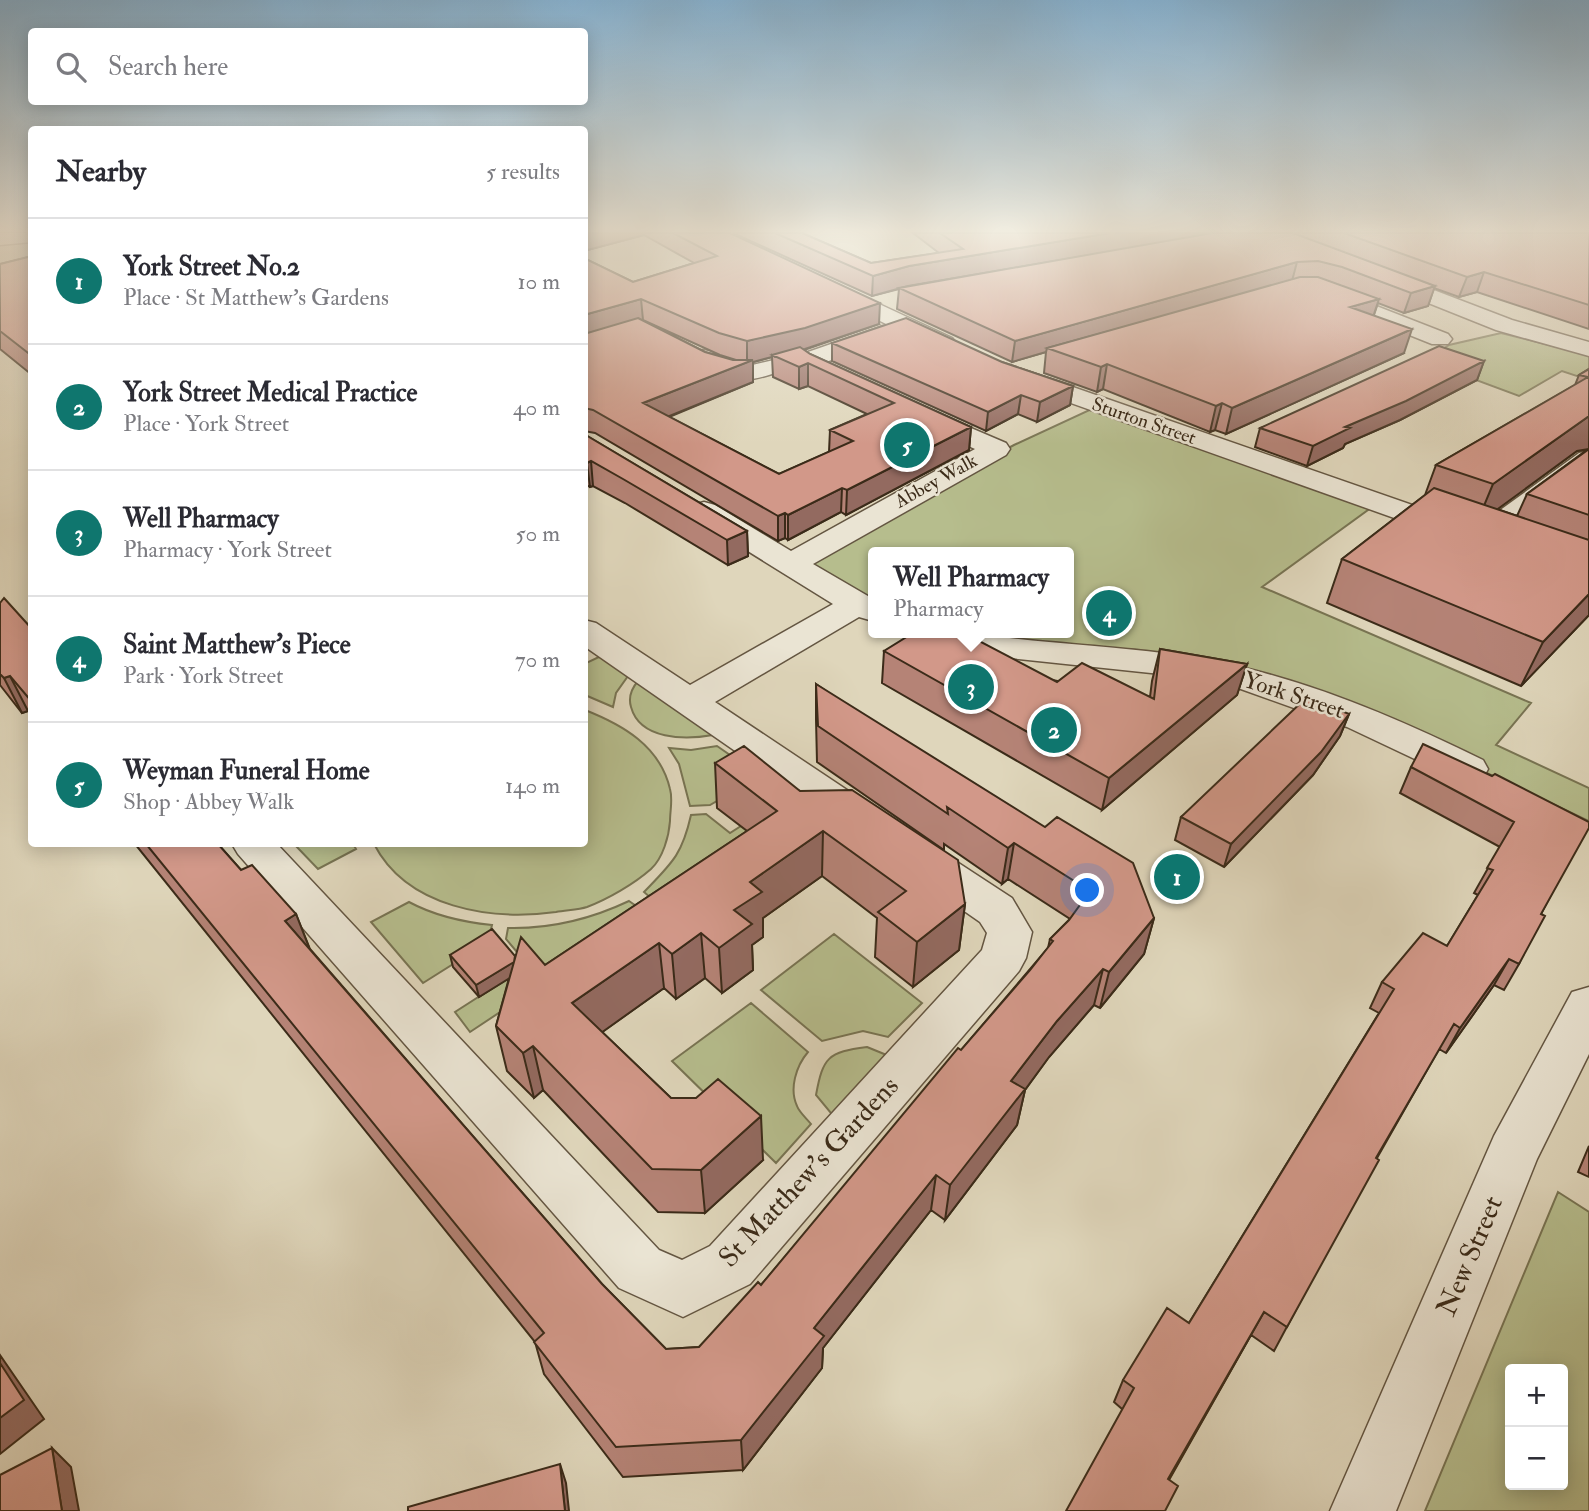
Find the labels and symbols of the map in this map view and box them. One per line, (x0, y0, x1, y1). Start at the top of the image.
street label: Sturton Street (1089, 392, 1199, 450)
pin: 5 (884, 419, 930, 471)
street label: Abbey Walk (890, 449, 981, 514)
pin: 4 (1086, 587, 1132, 639)
pin: 3 (948, 661, 994, 713)
street label: York Street (1240, 665, 1348, 725)
pin: 2 (1031, 704, 1077, 756)
pin: 1 (1154, 851, 1200, 903)
your location (1070, 873, 1104, 907)
street label: St Matthew's Gardens (711, 1069, 907, 1275)
street label: New Street (1429, 1191, 1511, 1321)

